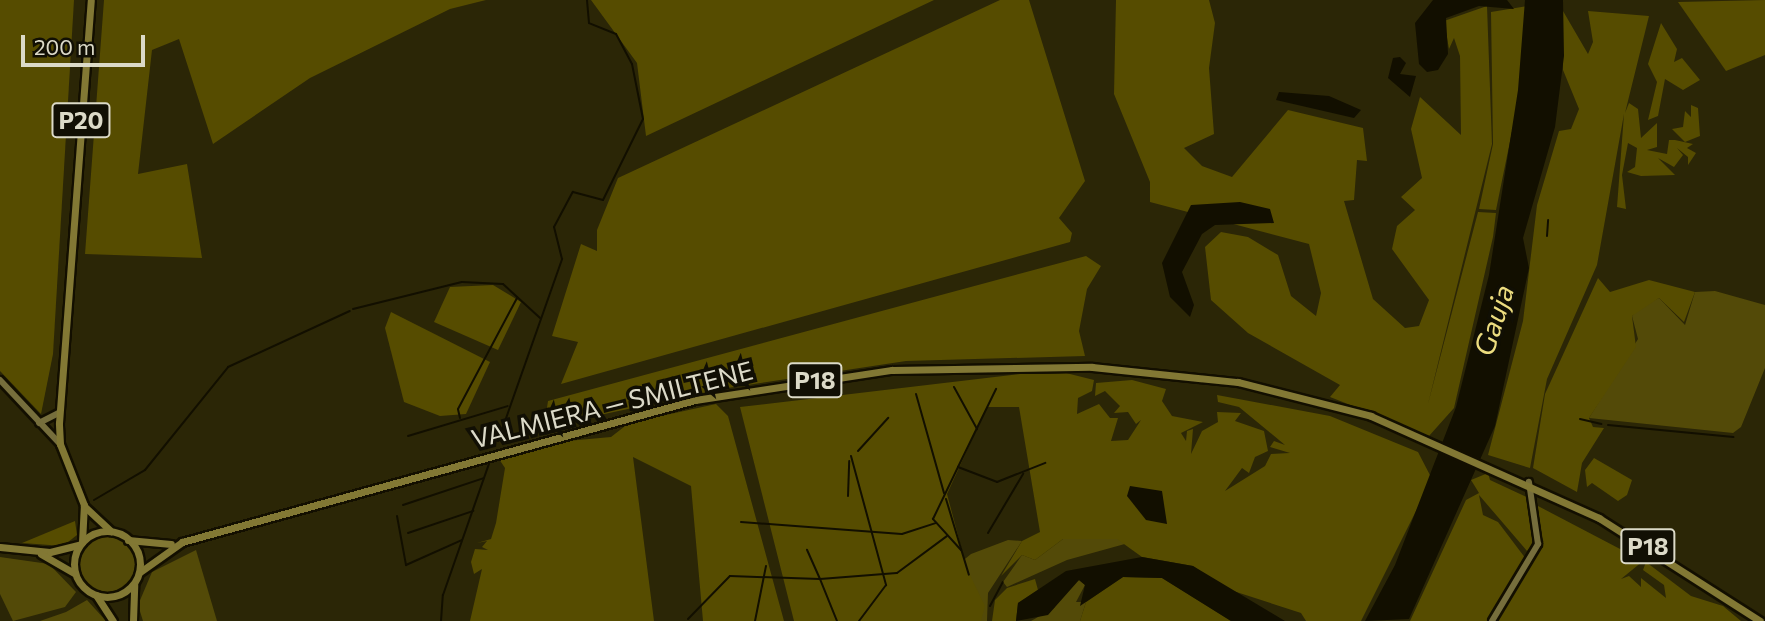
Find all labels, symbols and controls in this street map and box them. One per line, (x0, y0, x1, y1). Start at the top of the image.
scale bar (24, 21, 149, 65)
text: 200 m (34, 34, 95, 59)
road number: P20 (51, 100, 111, 140)
water label: Gauja (1466, 280, 1520, 360)
street label: VALMIERA — SMILTENE (468, 354, 756, 454)
road number: P18 (787, 360, 843, 400)
road number: P18 (1620, 526, 1676, 566)

